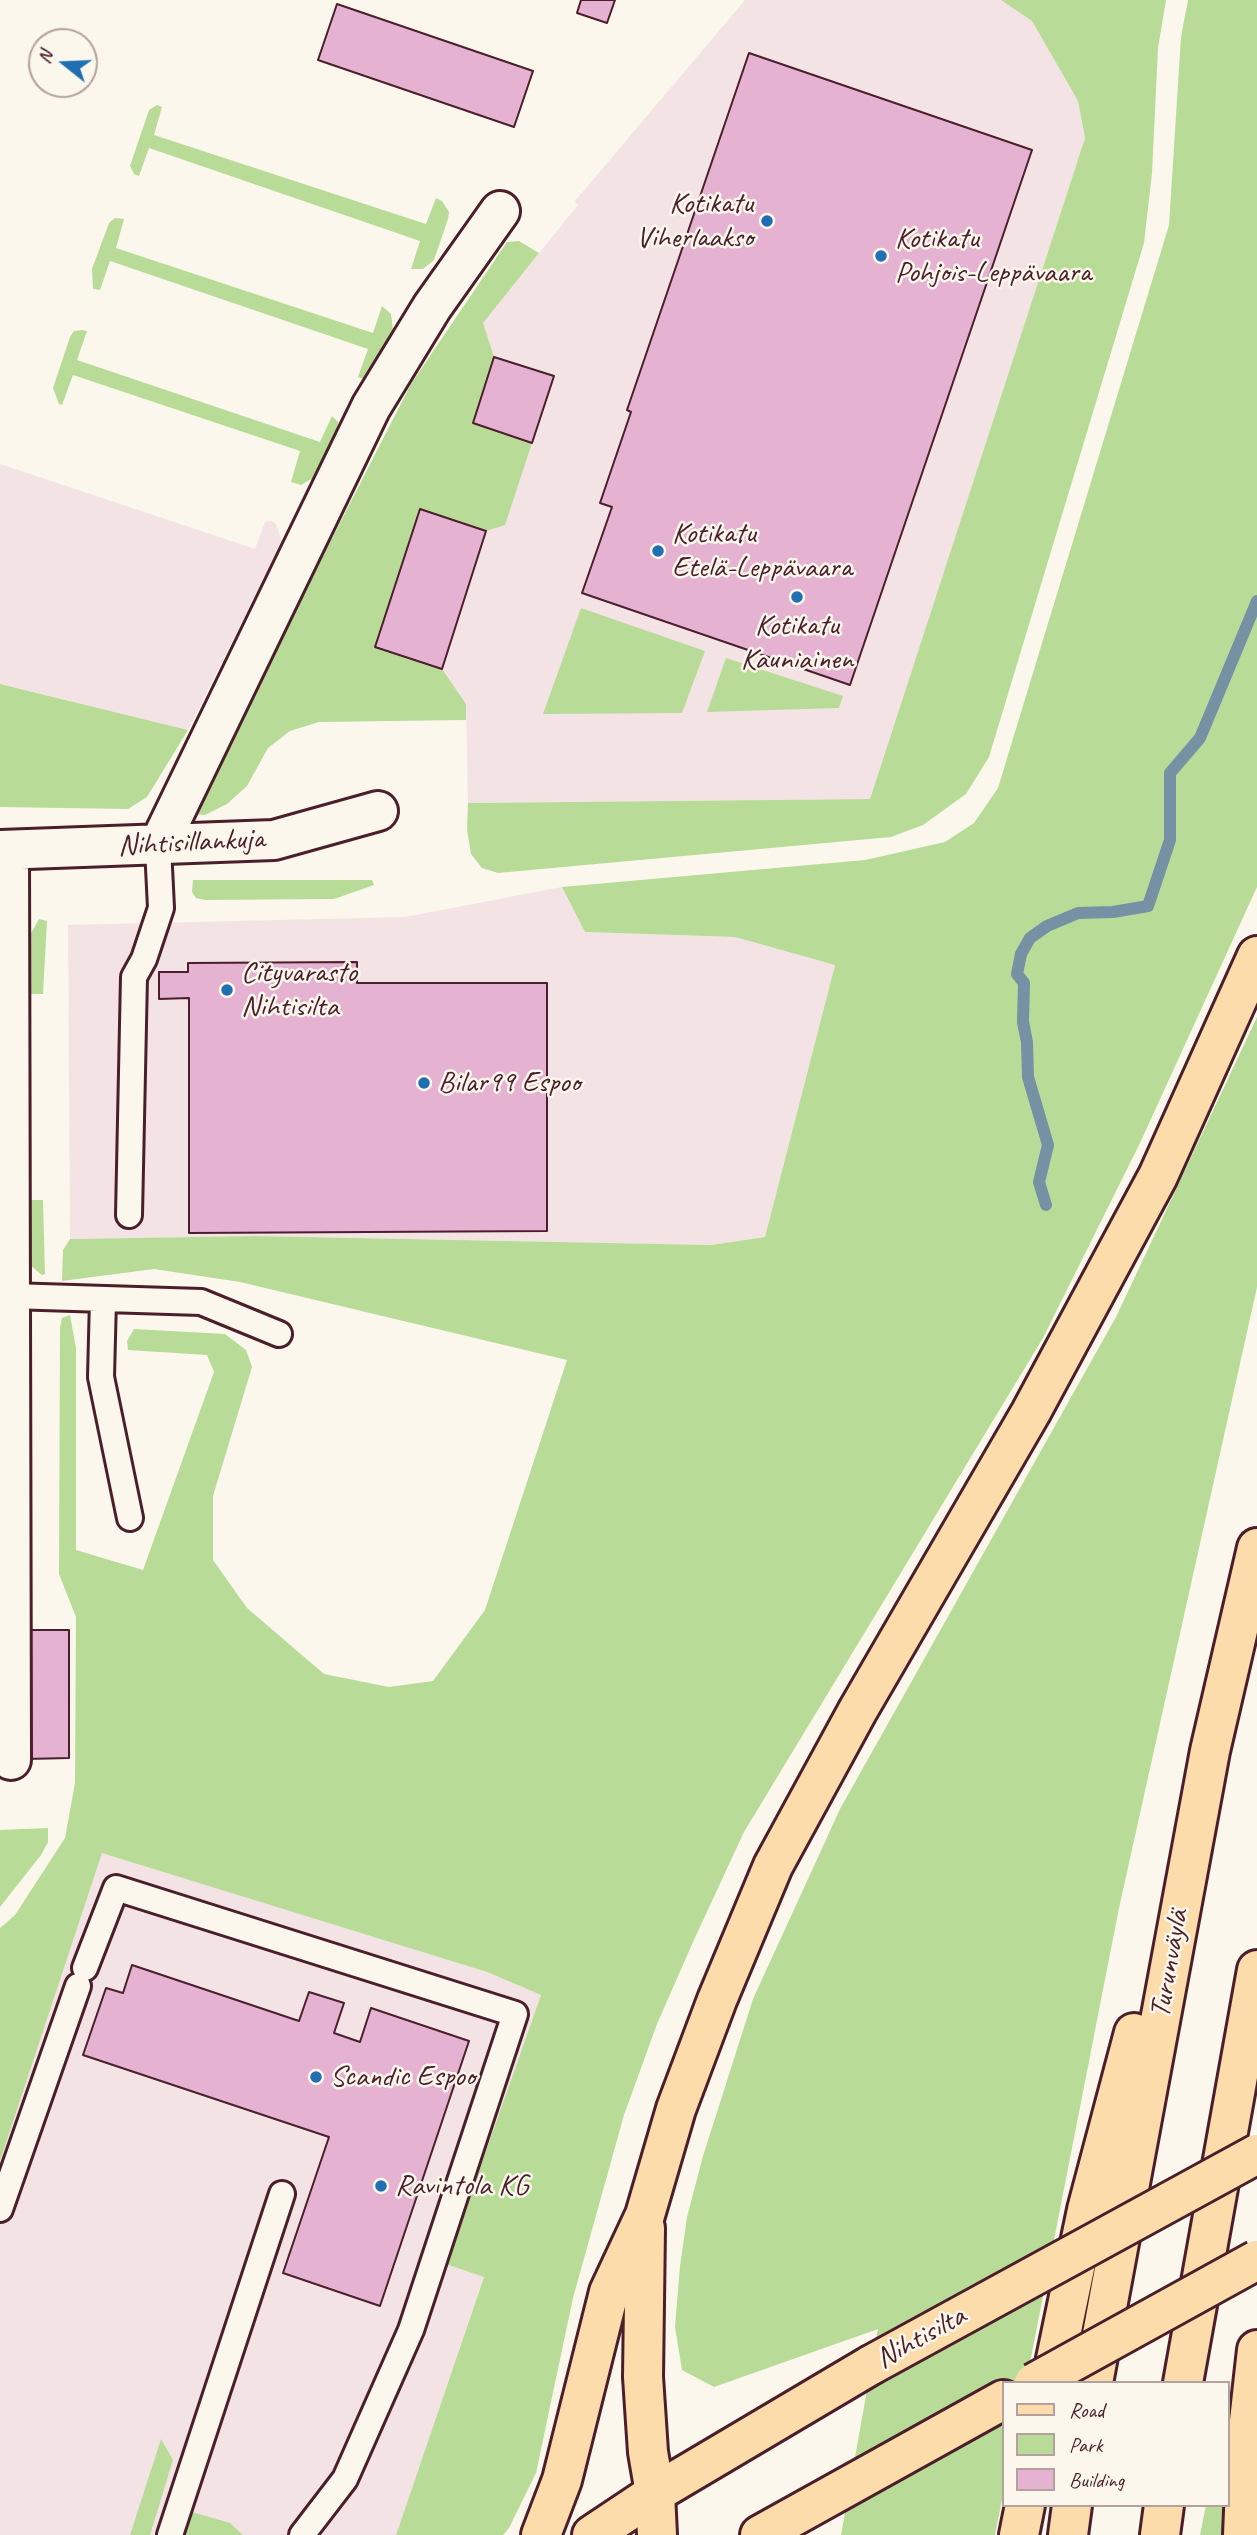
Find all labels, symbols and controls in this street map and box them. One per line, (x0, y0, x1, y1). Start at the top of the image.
north arrow (28, 28, 98, 98)
text: N (32, 48, 58, 66)
place label: Kotikatu Viherlaakso (636, 186, 753, 256)
marker: Kotikatu Viherlaakso (759, 213, 775, 229)
place label: Kotikatu Pohjois-Leppävaara (895, 221, 1091, 292)
marker: Kotikatu Pohjois-Leppävaara (873, 248, 889, 264)
place label: Kotikatu Etelä-Leppävaara (672, 516, 852, 586)
marker: Kotikatu Etelä-Leppävaara (650, 543, 666, 559)
marker: Kotikatu Kauniainen (789, 589, 805, 605)
place label: Kotikatu Kauniainen (741, 608, 853, 678)
street label: Nihtisillankuja (117, 821, 265, 865)
place label: Cityvarasto Nihtisilta (241, 955, 357, 1026)
marker: Cityvarasto Nihtisilta (219, 982, 235, 998)
place label: Bilar99 Espoo (438, 1065, 580, 1101)
marker: Bilar99 Espoo (416, 1075, 432, 1091)
street label: Turunväylä (1143, 1907, 1197, 2021)
place label: Scandic Espoo (330, 2059, 475, 2095)
marker: Scandic Espoo (308, 2069, 324, 2085)
place label: Ravintola KG (395, 2168, 528, 2204)
marker: Ravintola KG (373, 2178, 389, 2194)
street label: Nihtisilta (870, 2299, 972, 2377)
legend (1002, 2381, 1229, 2507)
text: Road (1069, 2397, 1104, 2423)
text: Park (1069, 2432, 1102, 2458)
text: Building (1069, 2467, 1124, 2493)

